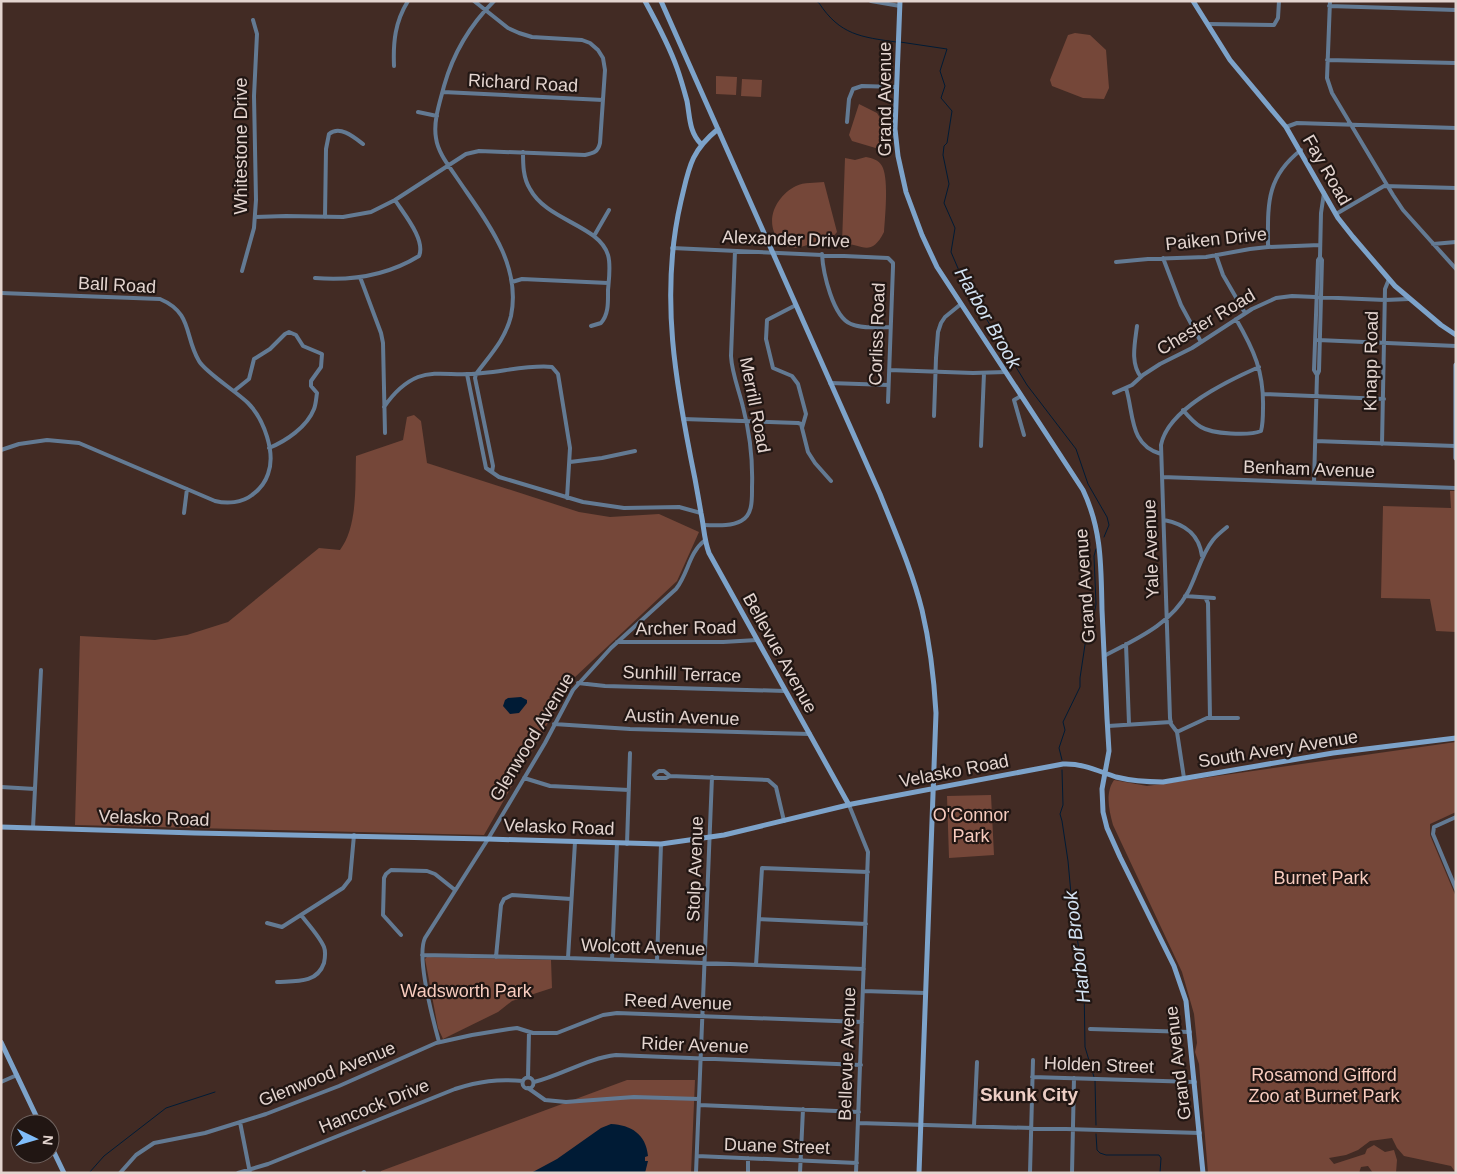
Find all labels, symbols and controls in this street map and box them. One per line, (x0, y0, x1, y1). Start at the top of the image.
street label: Grand Avenue (875, 42, 895, 156)
street label: Richard Road (468, 70, 578, 96)
street label: Whitestone Drive (231, 77, 251, 215)
street label: Fay Road (1299, 131, 1355, 209)
street label: Paiken Drive (1164, 224, 1268, 254)
street label: Alexander Drive (722, 227, 850, 251)
water label: Harbor Brook (951, 264, 1026, 373)
street label: Ball Road (78, 273, 156, 297)
street label: Corliss Road (865, 282, 889, 386)
street label: Chester Road (1153, 285, 1259, 359)
street label: Knapp Road (1360, 311, 1382, 411)
street label: Merrill Road (736, 355, 774, 455)
street label: Benham Avenue (1243, 457, 1375, 481)
street label: Yale Avenue (1139, 499, 1163, 599)
street label: Grand Avenue (1071, 528, 1099, 644)
street label: Bellevue Avenue (739, 590, 821, 716)
street label: Archer Road (635, 617, 737, 639)
street label: Sunhill Terrace (622, 662, 742, 686)
street label: Glenwood Avenue (486, 669, 578, 805)
street label: Austin Avenue (624, 705, 740, 729)
street label: South Avery Avenue (1197, 726, 1359, 772)
street label: Velasko Road (898, 751, 1010, 791)
park label: O'Connor Park (933, 805, 1009, 846)
street label: Velasko Road (98, 806, 210, 830)
street label: Velasko Road (503, 815, 615, 839)
street label: Stolp Avenue (683, 816, 707, 922)
park label: Burnet Park (1273, 868, 1370, 888)
water label: Harbor Brook (1060, 888, 1094, 1004)
street label: Wolcott Avenue (580, 935, 706, 959)
park label: Wadsworth Park (400, 981, 533, 1001)
street label: Bellevue Avenue (835, 987, 859, 1121)
street label: Reed Avenue (624, 990, 732, 1014)
street label: Grand Avenue (1161, 1005, 1195, 1121)
street label: Rider Avenue (641, 1033, 749, 1057)
street label: Glenwood Avenue (256, 1037, 398, 1111)
street label: Holden Street (1044, 1053, 1154, 1077)
park label: Rosamond Gifford Zoo at Burnet Park (1248, 1065, 1401, 1106)
street label: Hancock Drive (316, 1075, 432, 1137)
district label: Skunk City (980, 1084, 1079, 1105)
north arrow (10, 1114, 60, 1164)
text: N (40, 1134, 56, 1146)
street label: Duane Street (724, 1134, 830, 1158)

